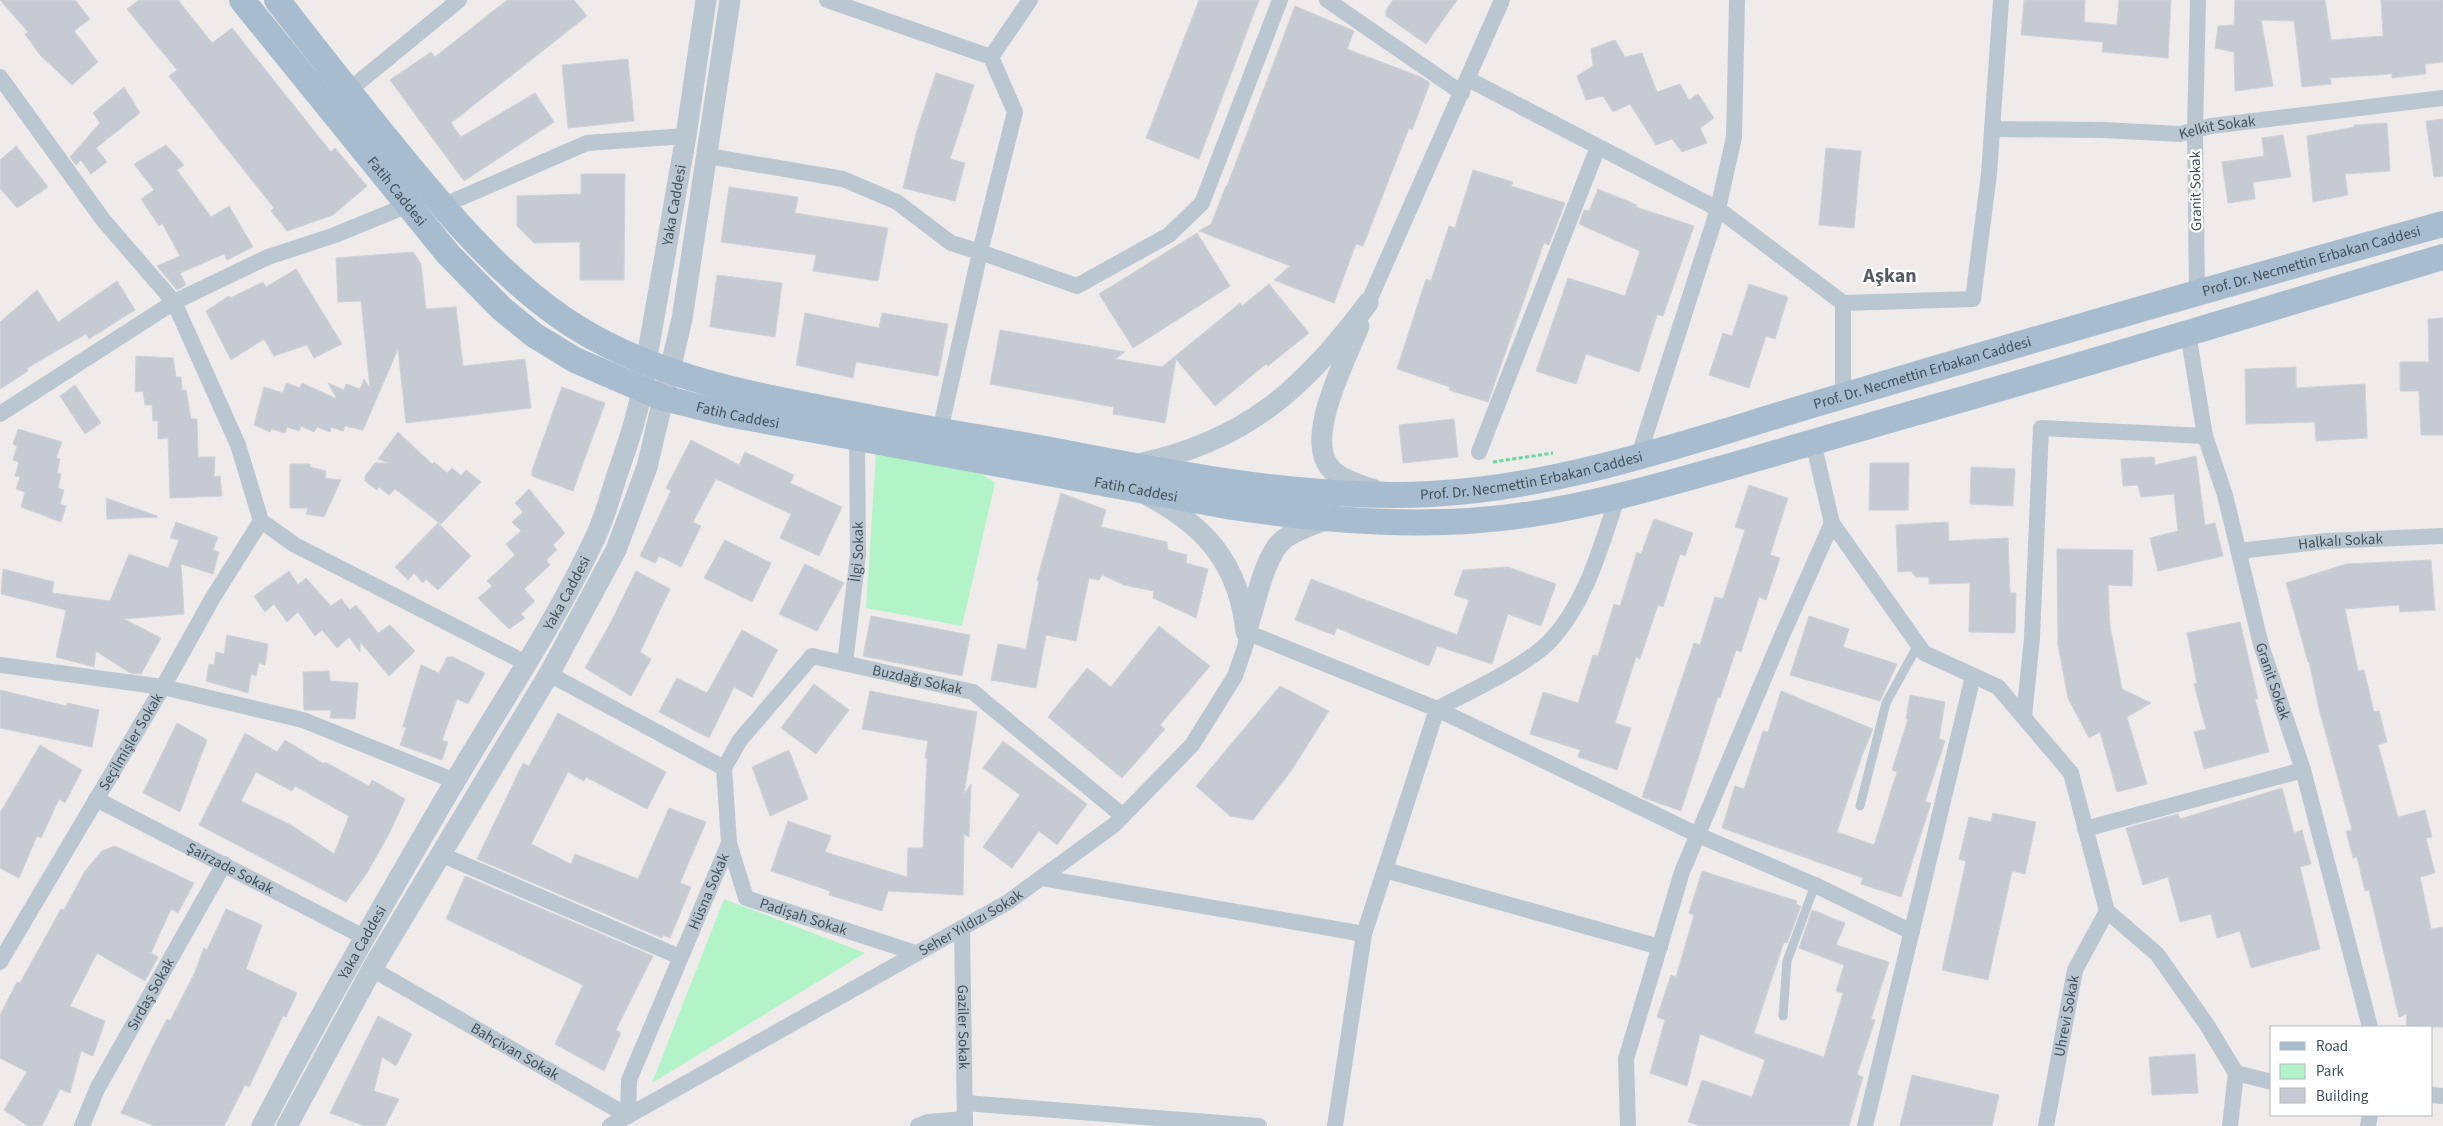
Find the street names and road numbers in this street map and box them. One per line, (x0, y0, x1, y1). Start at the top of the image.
street label: Kelkit Sokak (2177, 110, 2257, 144)
street label: Granit Sokak (2185, 150, 2207, 231)
street label: Fatih Caddesi (362, 152, 432, 230)
street label: Yaka Caddesi (656, 163, 691, 248)
street label: Prof. Dr. Necmettin Erbakan Caddesi (2200, 220, 2423, 302)
street label: Prof. Dr. Necmettin Erbakan Caddesi (1811, 331, 2033, 415)
street label: Fatih Caddesi (694, 396, 781, 434)
street label: Prof. Dr. Necmettin Erbakan Caddesi (1420, 446, 1645, 505)
street label: Fatih Caddesi (1093, 471, 1179, 507)
street label: İlgi Sokak (844, 521, 869, 583)
street label: Halkalı Sokak (2297, 528, 2384, 555)
street label: Yaka Caddesi (537, 552, 595, 635)
street label: Granit Sokak (2250, 640, 2296, 723)
street label: Buzdağı Sokak (870, 659, 965, 700)
street label: Seçilmişler Sokak (93, 689, 168, 795)
street label: Şairzade Sokak (183, 837, 278, 900)
street label: Hüsna Sokak (683, 849, 734, 933)
street label: Seher Yıldızı Sokak (915, 884, 1027, 961)
street label: Padişah Sokak (757, 893, 851, 941)
street label: Yaka Caddesi (332, 902, 391, 984)
street label: Sırdaş Sokak (122, 953, 180, 1034)
street label: Uhrevi Sokak (2049, 973, 2084, 1058)
street label: Gaziler Sokak (952, 984, 975, 1070)
street label: Bahçivan Sokak (467, 1017, 564, 1085)

